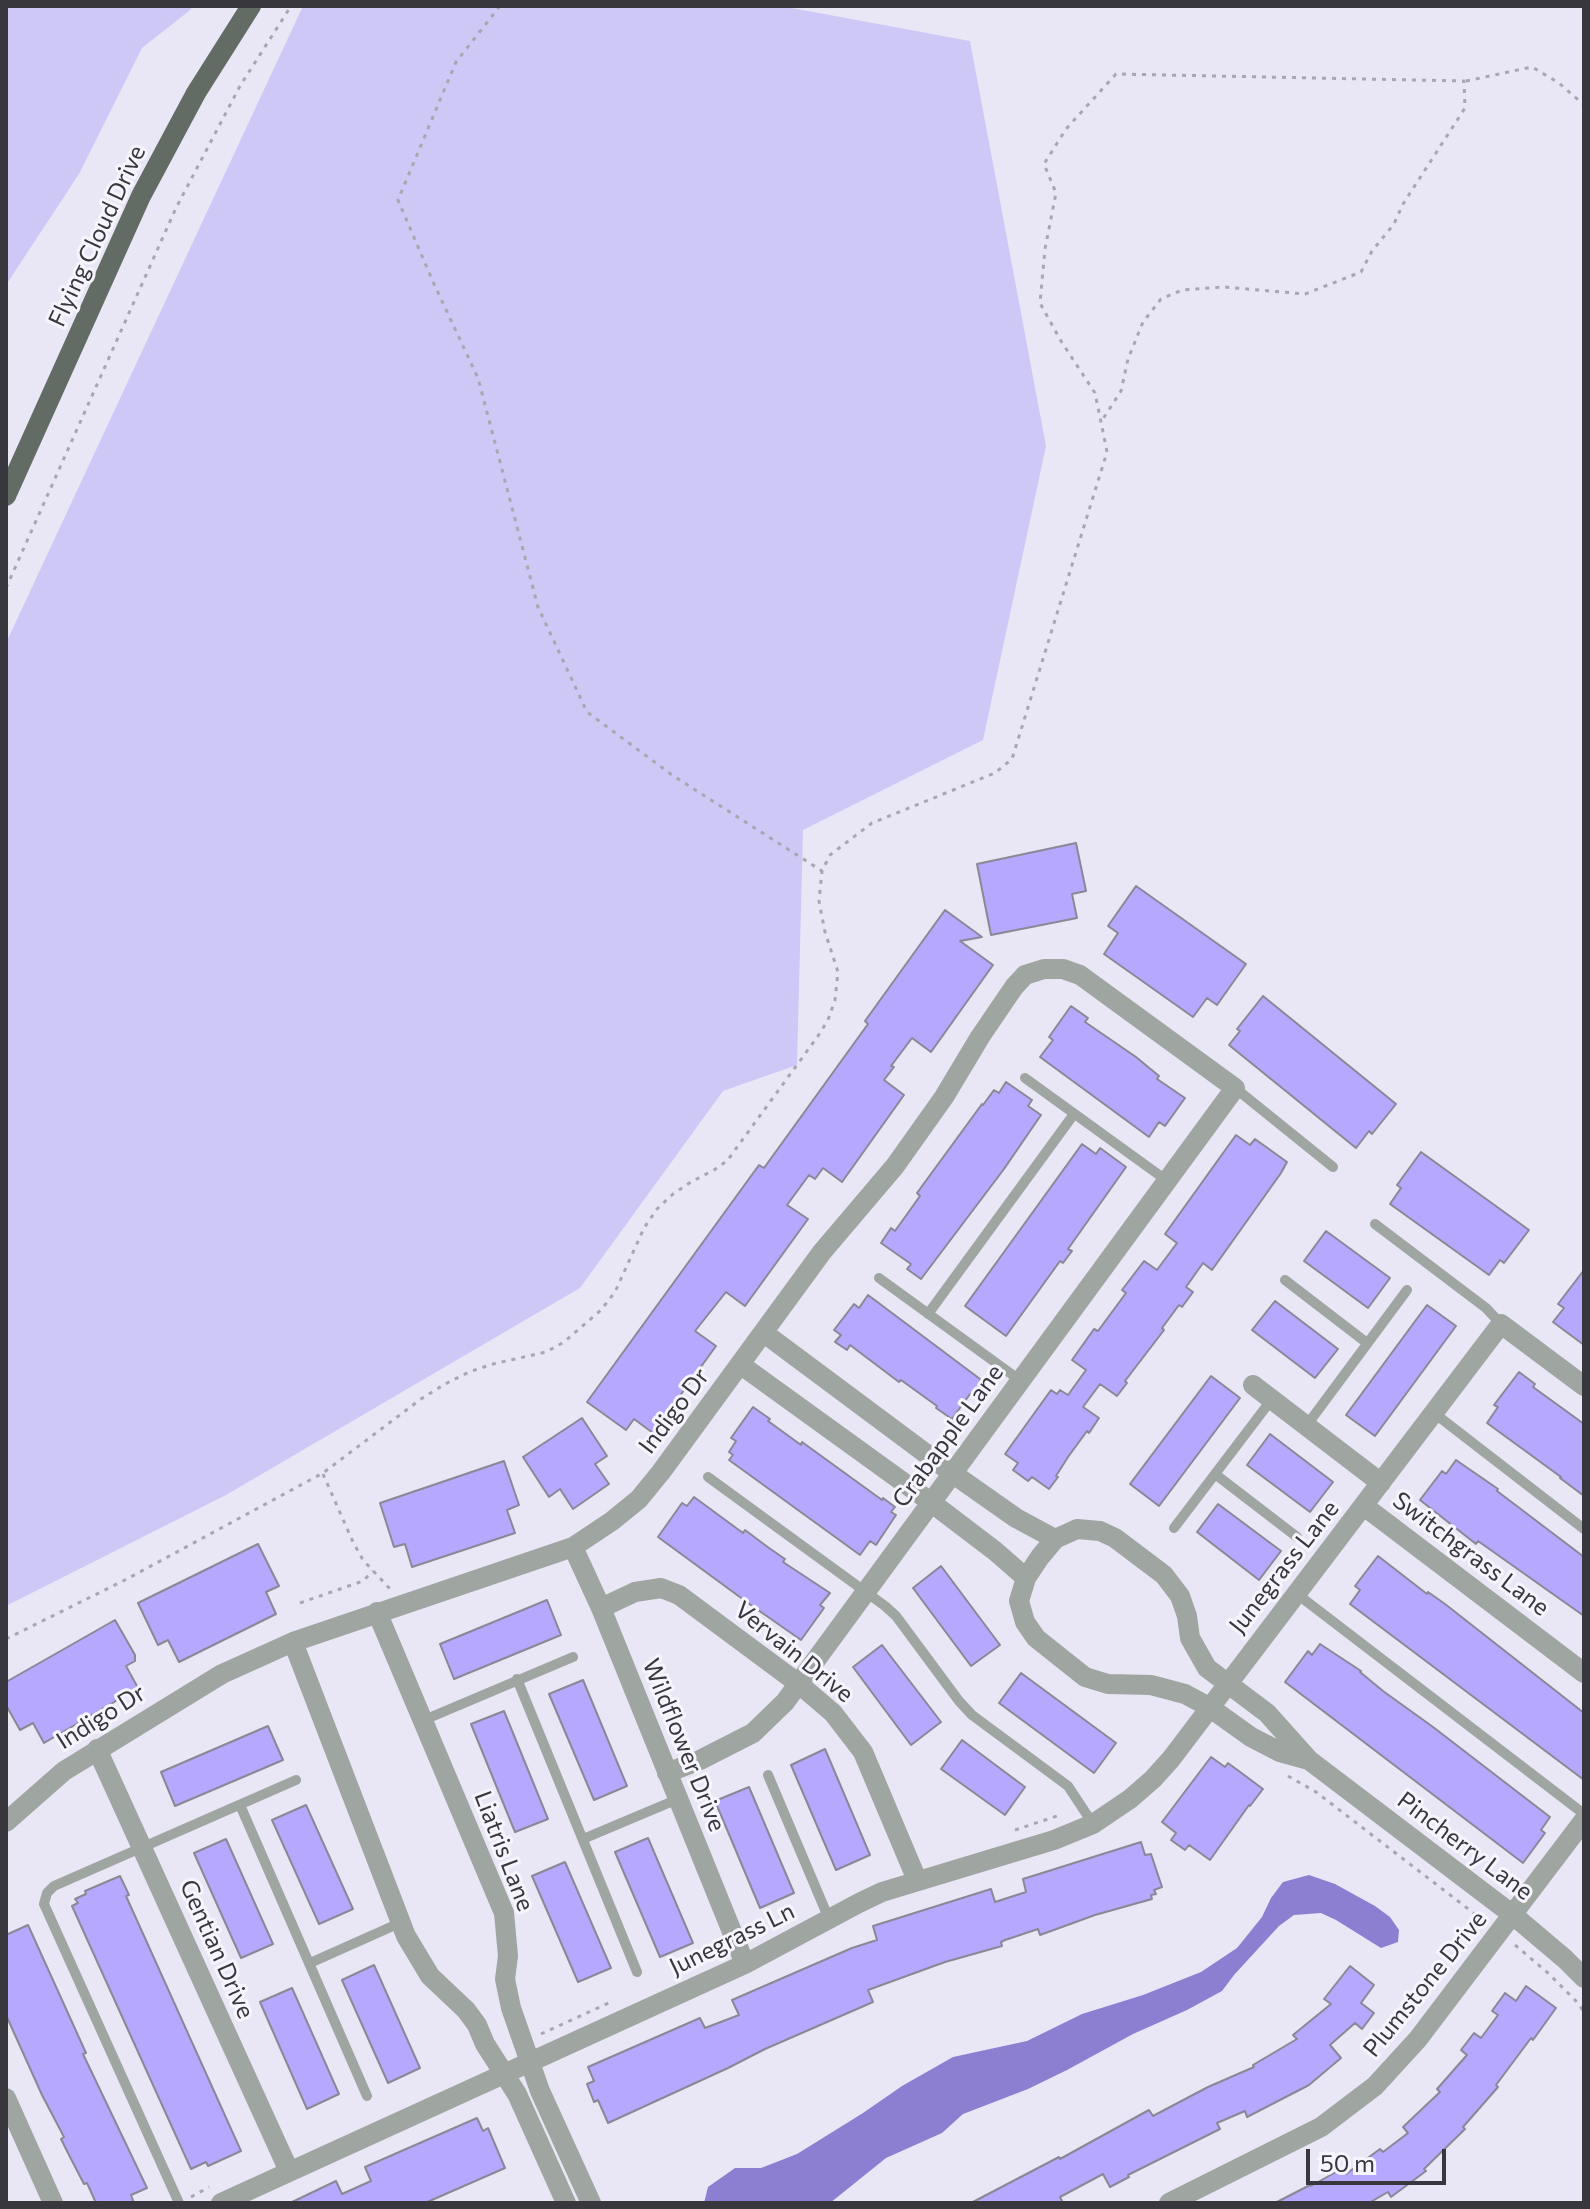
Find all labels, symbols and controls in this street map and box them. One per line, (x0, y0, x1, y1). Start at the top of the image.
street label: Flying Cloud Drive (42, 141, 152, 331)
street label: Crabapple Lane (887, 1359, 1009, 1513)
street label: Indigo Dr (633, 1363, 715, 1459)
street label: Switchgrass Lane (1387, 1486, 1555, 1622)
street label: Junegrass Lane (1223, 1495, 1345, 1639)
street label: Vervain Drive (729, 1595, 859, 1709)
street label: Wildflower Drive (636, 1654, 732, 1836)
street label: Indigo Dr (51, 1678, 151, 1756)
street label: Pincherry Lane (1392, 1786, 1538, 1906)
street label: Liatris Lane (468, 1787, 540, 1915)
street label: Gentian Drive (174, 1875, 260, 2023)
street label: Junegrass Ln (665, 1896, 799, 1982)
street label: Plumstone Drive (1357, 1905, 1493, 2063)
scale bar (1310, 2133, 1450, 2183)
text: 50 m (1320, 2148, 1375, 2177)

